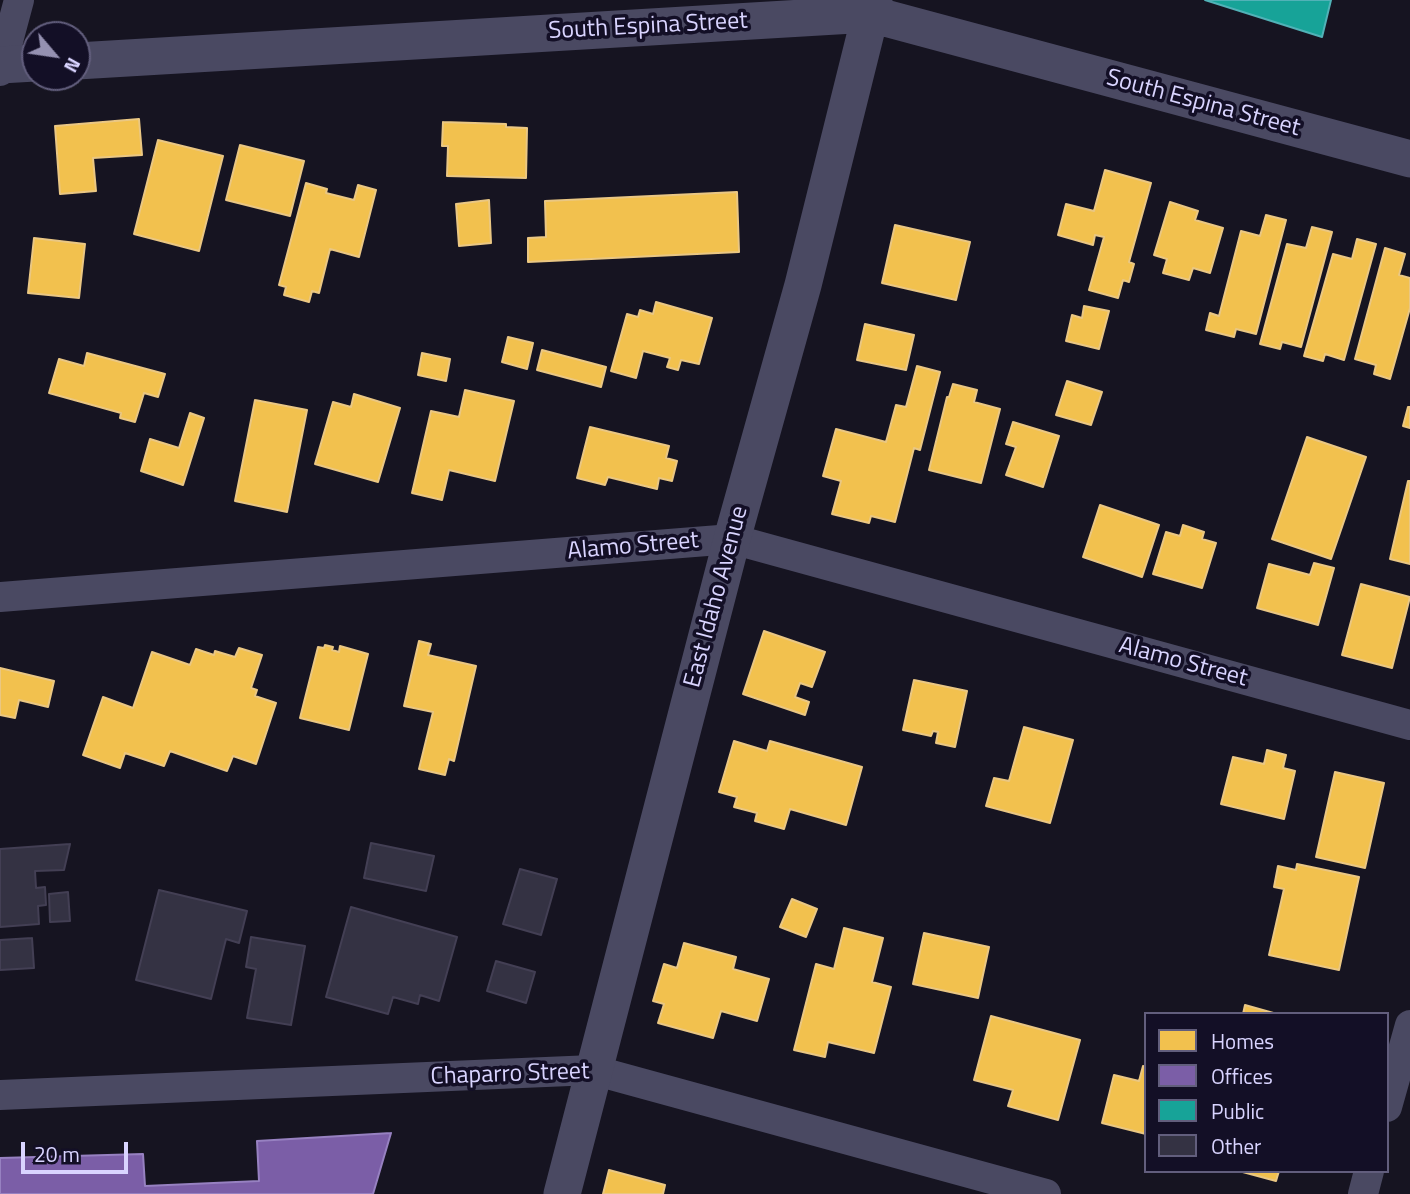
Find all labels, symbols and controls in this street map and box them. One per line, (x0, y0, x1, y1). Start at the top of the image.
street label: South Espina Street (548, 7, 748, 47)
north arrow (21, 21, 91, 91)
text: N (57, 53, 89, 78)
street label: South Espina Street (1103, 64, 1303, 144)
street label: East Idaho Avenue (679, 503, 755, 691)
street label: Alamo Street (566, 527, 700, 567)
street label: Alamo Street (1116, 632, 1250, 694)
legend (1144, 1012, 1389, 1173)
text: Homes (1211, 1025, 1274, 1057)
street label: Chaparro Street (430, 1058, 590, 1092)
text: Offices (1211, 1060, 1273, 1092)
text: Public (1211, 1095, 1264, 1127)
scale bar (24, 1128, 131, 1172)
text: Other (1211, 1130, 1261, 1162)
text: 20 m (34, 1138, 80, 1170)

